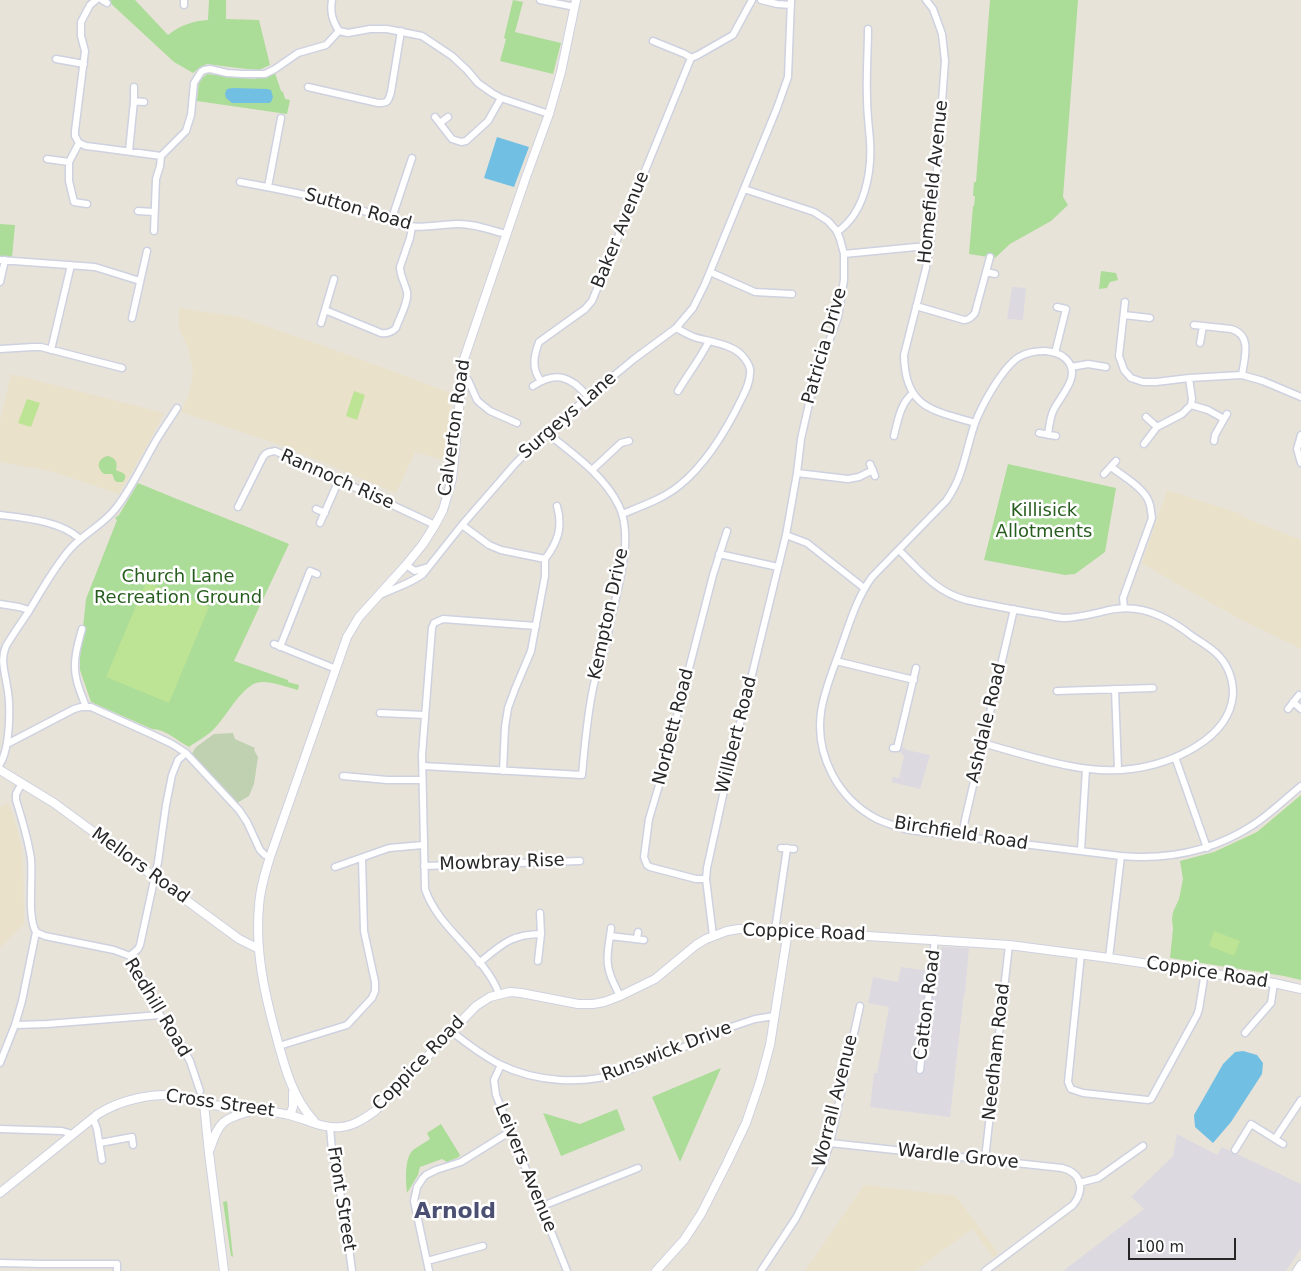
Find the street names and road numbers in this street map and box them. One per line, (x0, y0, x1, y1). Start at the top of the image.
street label: Homefield Avenue (915, 99, 953, 265)
street label: Baker Avenue (588, 168, 654, 292)
street label: Sutton Road (302, 184, 414, 236)
street label: Patricia Drive (798, 285, 852, 407)
street label: Calverton Road (435, 358, 475, 498)
street label: Surgeys Lane (515, 368, 621, 464)
street label: Rannoch Rise (277, 445, 397, 515)
street label: Kempton Drive (584, 546, 634, 682)
street label: Ashdale Road (963, 661, 1011, 785)
street label: Norbett Road (649, 666, 699, 788)
street label: Willbert Road (712, 674, 762, 796)
street label: Birchfield Road (892, 813, 1030, 855)
street label: Mellors Road (87, 823, 193, 909)
street label: Mowbray Rise (439, 850, 565, 876)
street label: Coppice Road (742, 920, 866, 946)
street label: Catton Road (911, 949, 945, 1061)
street label: Coppice Road (1144, 953, 1270, 993)
street label: Redhill Road (119, 955, 195, 1061)
street label: Needham Road (979, 982, 1015, 1122)
street label: Coppice Road (368, 1012, 470, 1116)
street label: Runswick Drive (599, 1017, 735, 1087)
street label: Worrall Avenue (809, 1032, 863, 1170)
street label: Cross Street (164, 1086, 276, 1122)
street label: Leivers Avenue (489, 1100, 561, 1236)
street label: Wardle Grove (896, 1140, 1020, 1174)
street label: Front Street (322, 1145, 360, 1253)

